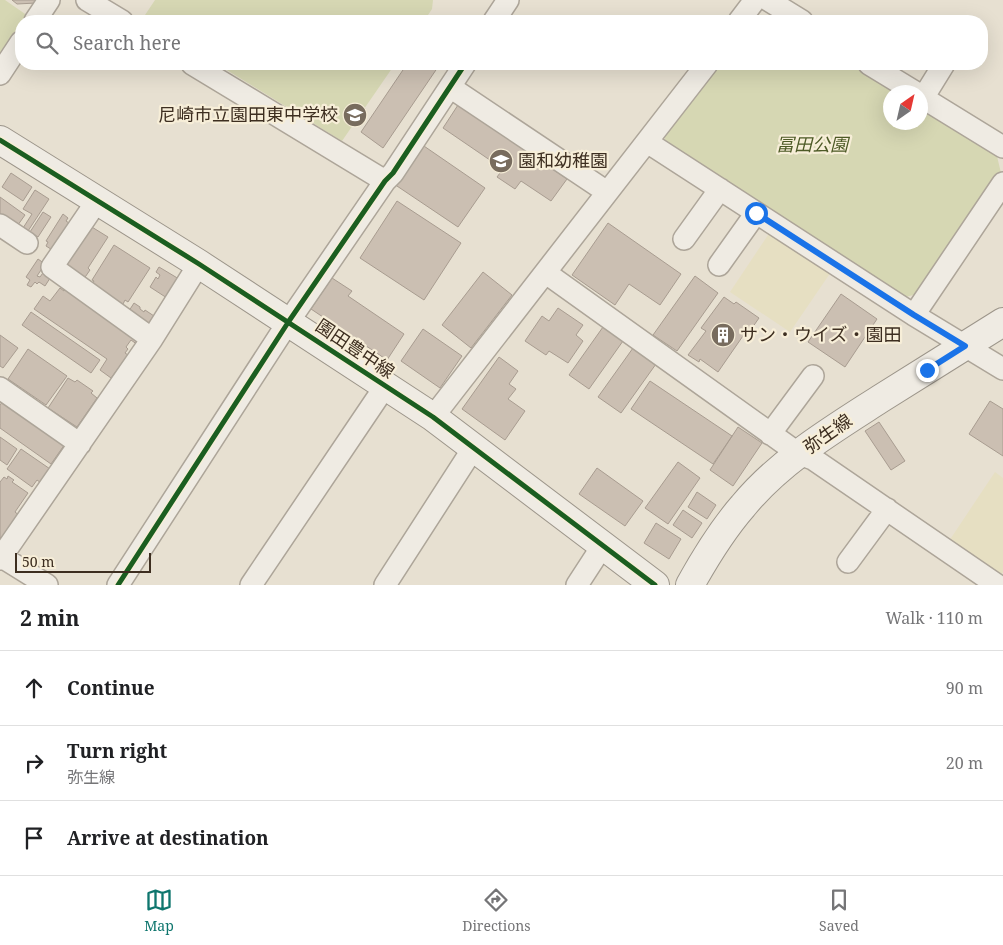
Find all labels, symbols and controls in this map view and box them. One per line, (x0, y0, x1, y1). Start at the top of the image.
search box (15, 15, 988, 70)
icon: search (33, 29, 61, 57)
text: Search here (73, 30, 181, 56)
north arrow (883, 85, 928, 130)
place label: 尼崎市立園田東中学校 (158, 102, 338, 126)
school or university icon: 尼崎市立園田東中学校 (342, 102, 368, 128)
park label: 冨田公園 (776, 132, 851, 156)
school or university icon: 園和幼稚園 (488, 148, 514, 174)
place label: 園和幼稚園 (518, 148, 608, 172)
route start (745, 202, 768, 225)
street label: 園田豊中線 (312, 313, 400, 383)
building icon: サン・ウイズ・園田 (710, 322, 736, 348)
place label: サン・ウイズ・園田 (740, 322, 901, 346)
route end (916, 359, 939, 382)
street label: 弥生線 (798, 408, 856, 458)
scale bar (15, 550, 151, 573)
text: 50 m (22, 552, 55, 571)
text: 2 min (20, 604, 79, 632)
text: Walk · 110 m (886, 607, 983, 629)
icon: ahead (20, 674, 48, 702)
text: Continue (67, 675, 155, 701)
text: 90 m (946, 677, 983, 699)
text: Turn right (67, 738, 167, 764)
icon: right (20, 749, 48, 777)
text: 20 m (946, 752, 983, 774)
text: 弥生線 (67, 766, 115, 788)
icon: arrive (20, 824, 48, 852)
text: Arrive at destination (67, 825, 269, 851)
tab: Map (144, 886, 174, 935)
tab: Directions (462, 886, 531, 935)
tab: Saved (819, 886, 859, 935)

